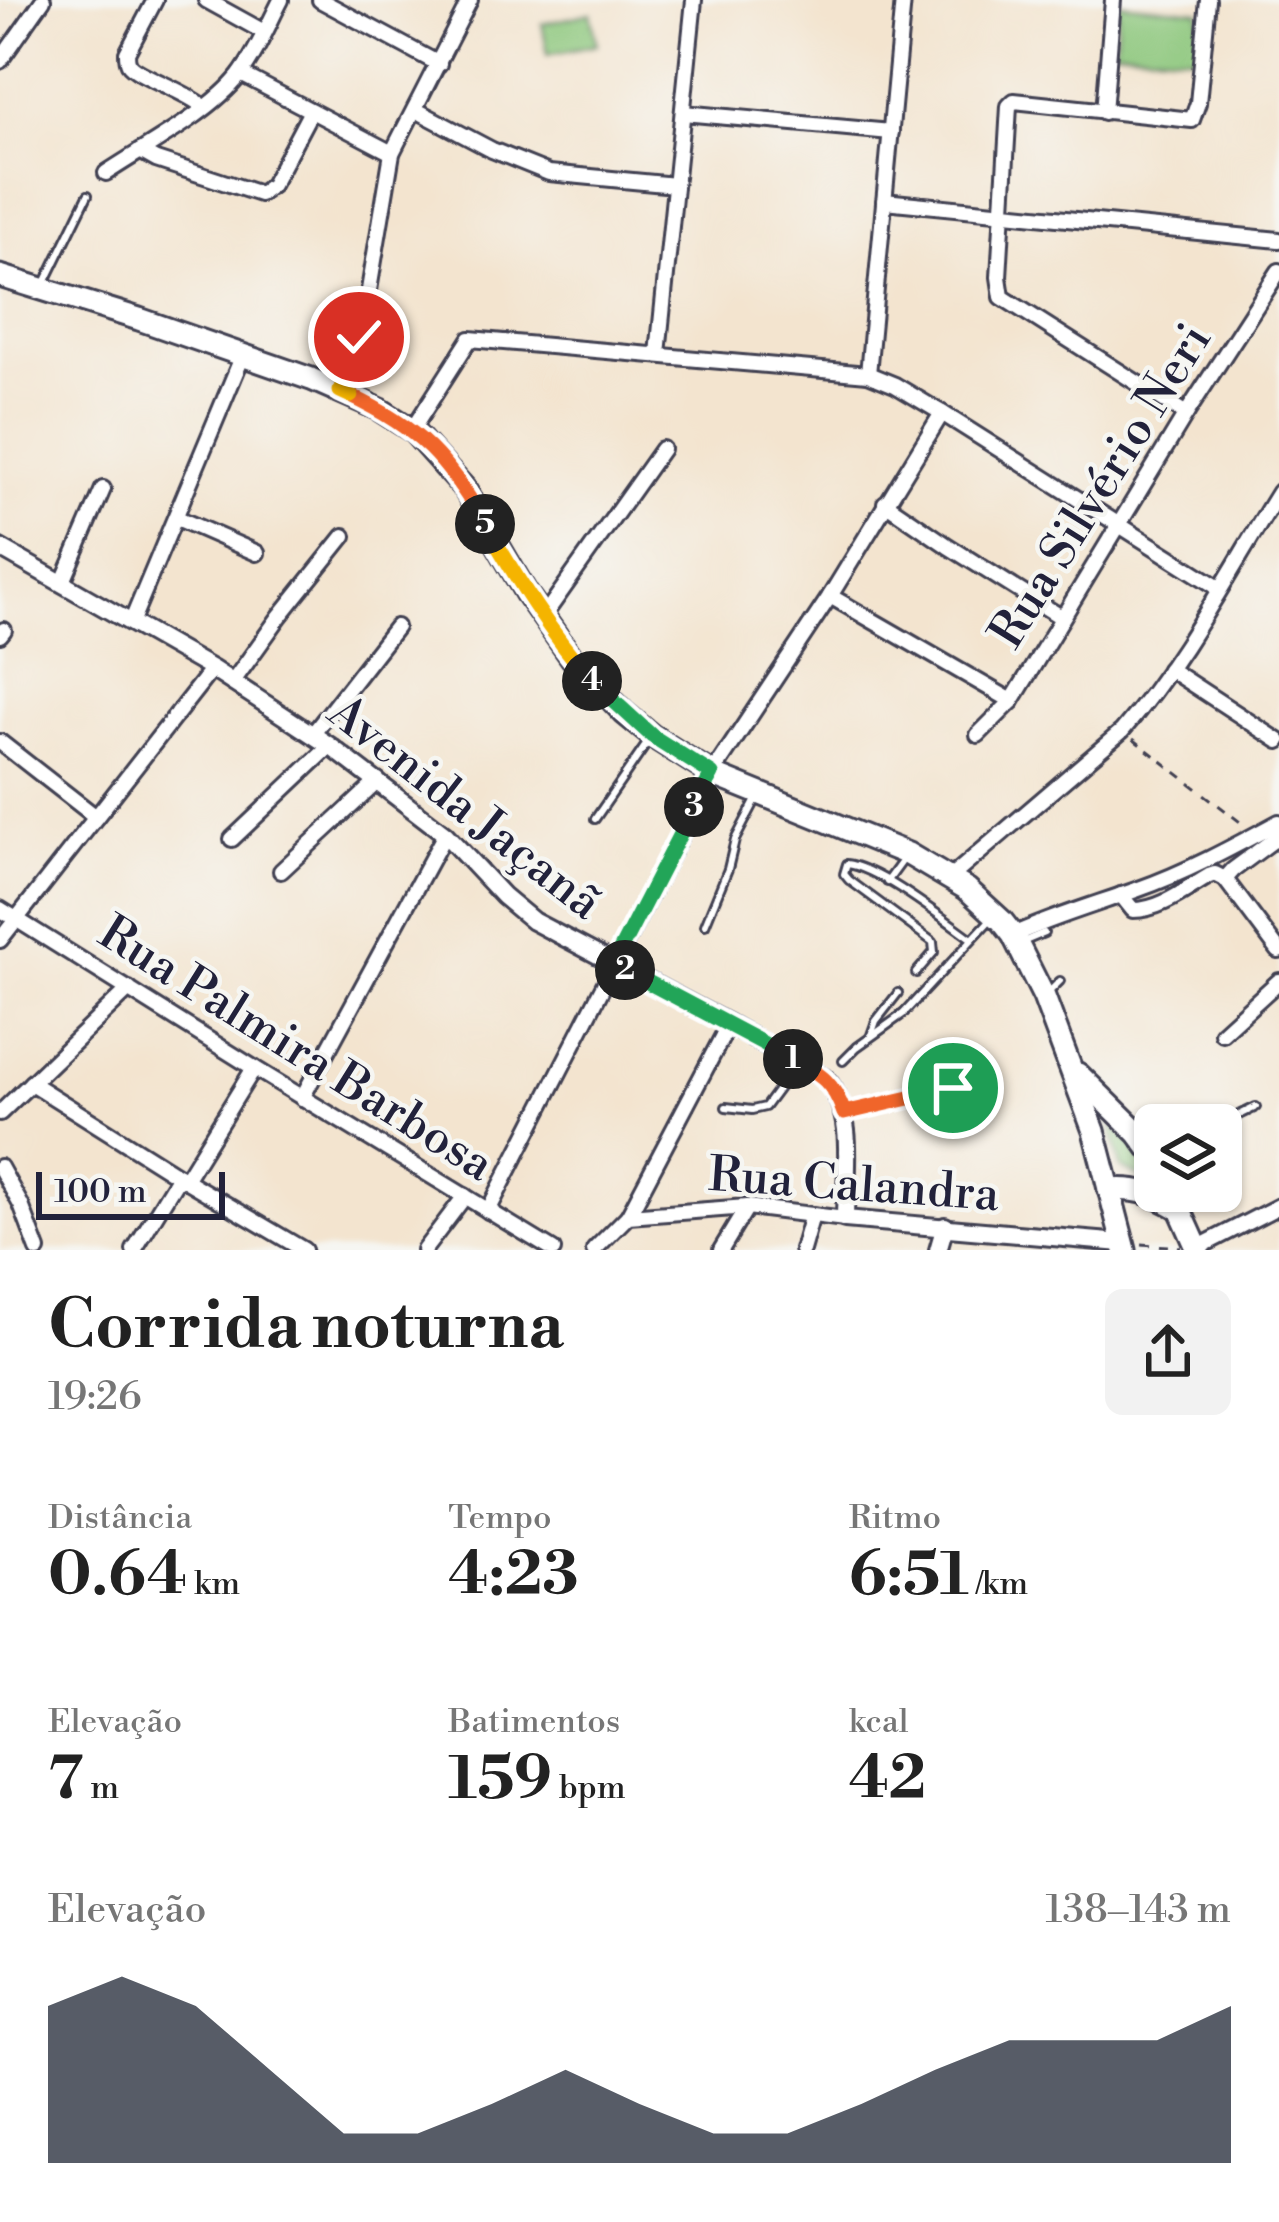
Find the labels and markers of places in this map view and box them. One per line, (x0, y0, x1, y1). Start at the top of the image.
pin (308, 286, 410, 388)
pin: 5 (455, 494, 515, 554)
pin: 4 (562, 651, 622, 711)
pin: 3 (664, 777, 724, 837)
pin: 2 (595, 940, 655, 1000)
pin: 1 (763, 1029, 823, 1089)
pin (902, 1037, 1004, 1139)

